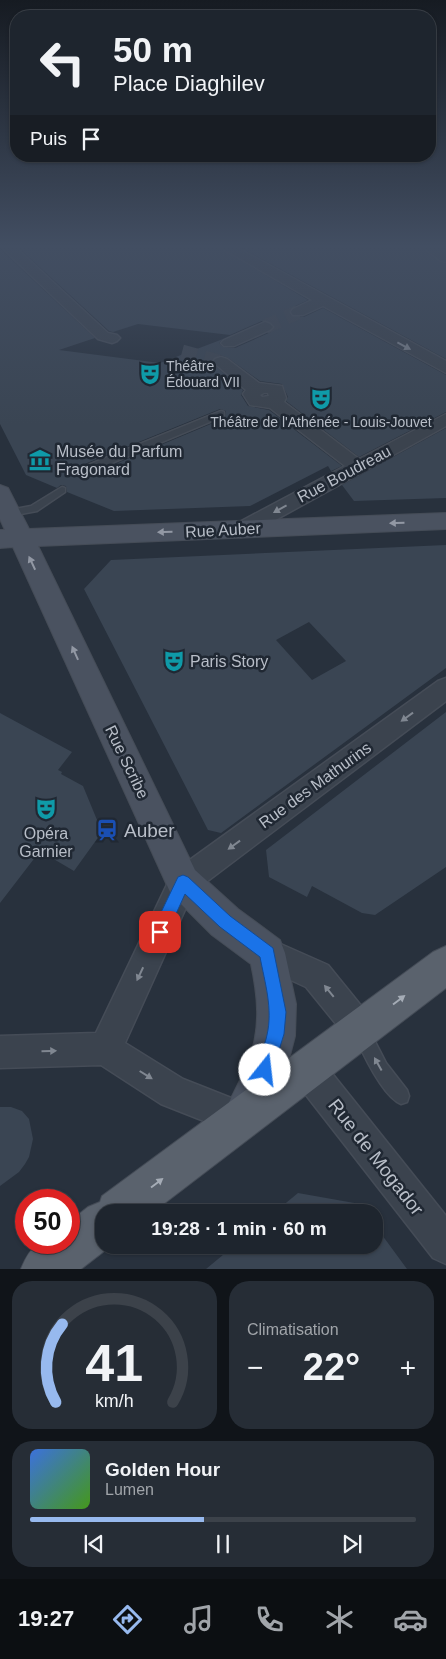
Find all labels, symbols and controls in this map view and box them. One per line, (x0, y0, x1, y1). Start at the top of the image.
icon: left (30, 30, 95, 95)
text: 50 m (113, 30, 193, 69)
text: Place Diaghilev (113, 71, 265, 96)
icon: arrive (77, 125, 105, 153)
text: Puis (30, 128, 67, 149)
one-way arrow (397, 342, 411, 350)
place label: Théâtre Édouard VII (166, 358, 240, 390)
theatre icon: Théâtre Édouard VII (137, 361, 163, 387)
theatre icon: Théâtre de l'Athénée - Louis-Jouvet (308, 386, 334, 412)
place label: Théâtre de l'Athénée - Louis-Jouvet (210, 414, 432, 430)
street label: Rue Boudreau (294, 442, 394, 506)
place label: Musée du Parfum Fragonard (56, 443, 182, 478)
museum icon: Musée du Parfum Fragonard (27, 447, 53, 473)
one-way arrow (273, 504, 286, 513)
street label: Rue Auber (185, 519, 262, 540)
one-way arrow (389, 519, 405, 527)
one-way arrow (157, 529, 173, 537)
one-way arrow (28, 556, 36, 570)
one-way arrow (70, 646, 78, 660)
theatre icon: Paris Story (161, 648, 187, 674)
place label: Paris Story (190, 653, 268, 670)
one-way arrow (400, 712, 414, 722)
street label: Rue Scribe (102, 723, 152, 801)
street label: Rue des Mathurins (256, 739, 374, 831)
theatre icon: Opéra Garnier (33, 796, 59, 822)
station icon: Auber (94, 817, 120, 843)
place label: Auber (124, 820, 175, 841)
place label: Opéra Garnier (19, 825, 73, 860)
one-way arrow (227, 840, 241, 850)
pin (139, 911, 181, 953)
icon: arrive (146, 918, 174, 946)
one-way arrow (136, 967, 144, 981)
one-way arrow (324, 985, 335, 998)
one-way arrow (392, 995, 405, 1006)
position arrow (238, 1043, 290, 1095)
one-way arrow (41, 1046, 57, 1054)
one-way arrow (374, 1057, 382, 1072)
one-way arrow (140, 1070, 153, 1079)
street label: Rue de Mogador (324, 1095, 428, 1220)
one-way arrow (150, 1178, 164, 1188)
speed limit sign: 50 (15, 1189, 80, 1254)
text: 19:28 · 1 min · 60 m (151, 1218, 327, 1239)
text: Climatisation (247, 1321, 339, 1338)
text: 41 (86, 1334, 143, 1392)
text: 22° (303, 1346, 360, 1388)
text: − (247, 1352, 263, 1383)
text: + (400, 1352, 416, 1383)
text: km/h (95, 1391, 134, 1411)
text: Golden Hour (105, 1459, 220, 1480)
text: Lumen (105, 1481, 154, 1498)
icon: previous (80, 1530, 108, 1558)
icon: pause (209, 1530, 237, 1558)
icon: next (338, 1530, 366, 1558)
icon: directions (110, 1602, 145, 1637)
icon: music (181, 1602, 216, 1637)
icon: phone (252, 1602, 287, 1637)
icon: climate (322, 1602, 357, 1637)
icon: car (393, 1602, 428, 1637)
text: 19:27 (18, 1606, 74, 1631)

